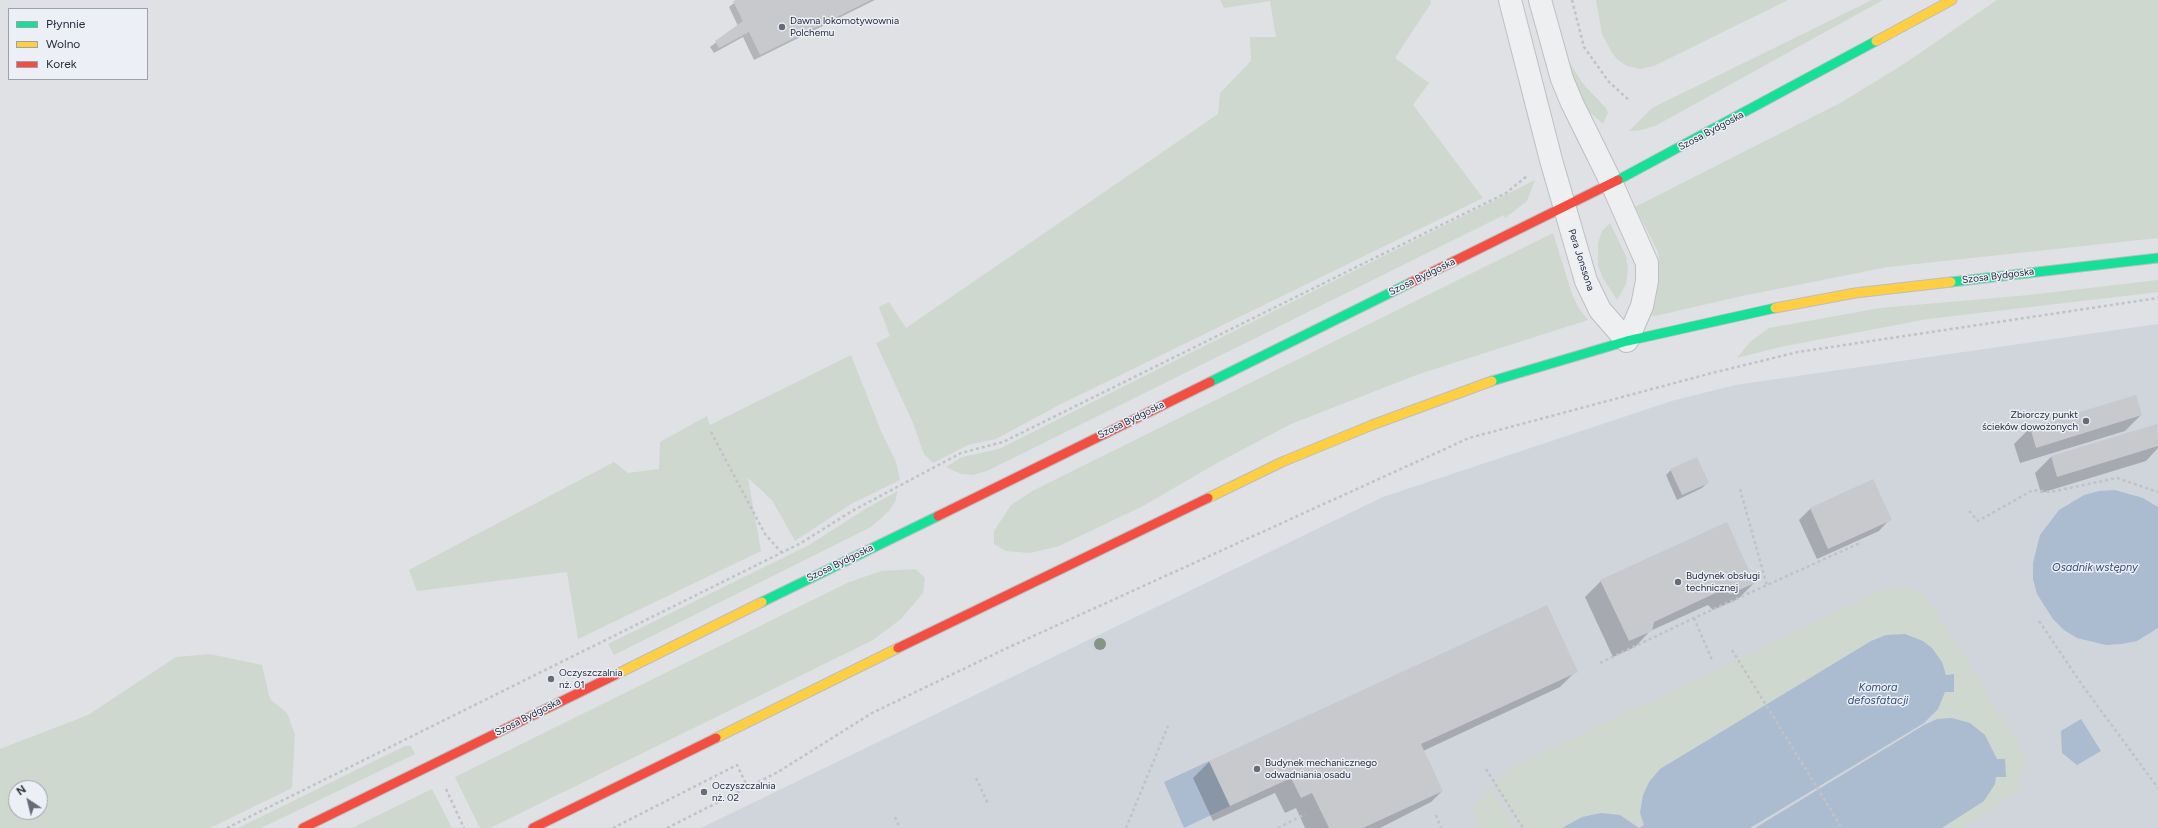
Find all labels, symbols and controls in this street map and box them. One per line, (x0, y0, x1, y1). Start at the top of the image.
legend (8, 8, 148, 80)
place label: Dawna lokomotywownia Polchemu (790, 15, 899, 38)
text: Płynnie (46, 17, 85, 31)
marker: Dawna lokomotywownia Polchemu (777, 22, 787, 32)
text: Wolno (46, 37, 80, 51)
text: Korek (46, 57, 77, 71)
street label: Szosa Bydgoska (1676, 109, 1746, 153)
street label: Pera Jonssona (1565, 228, 1597, 292)
street label: Szosa Bydgoska (1387, 256, 1457, 298)
street label: Szosa Bydgoska (1961, 266, 2035, 286)
street label: Szosa Bydgoska (1096, 399, 1166, 441)
place label: Zbiorczy punkt ścieków dowożonych (1982, 409, 2078, 432)
marker: Zbiorczy punkt ścieków dowożonych (2081, 416, 2091, 426)
street label: Szosa Bydgoska (805, 542, 875, 584)
water label: Osadnik wstępny (2052, 561, 2138, 575)
place label: Budynek obsługi technicznej (1686, 570, 1760, 594)
marker: Budynek obsługi technicznej (1673, 577, 1683, 587)
place label: Oczyszczalnia nż. 01 (559, 667, 623, 690)
marker: Oczyszczalnia nż. 01 (546, 674, 556, 684)
water label: Komora defosfatacji (1848, 681, 1908, 707)
street label: Szosa Bydgoska (493, 695, 563, 739)
place label: Budynek mechanicznego odwadniania osadu (1265, 757, 1377, 780)
marker: Budynek mechanicznego odwadniania osadu (1252, 764, 1262, 774)
north arrow (8, 780, 48, 820)
place label: Oczyszczalnia nż. 02 (712, 780, 776, 804)
text: N (14, 783, 29, 798)
marker: Oczyszczalnia nż. 02 (699, 787, 709, 797)

